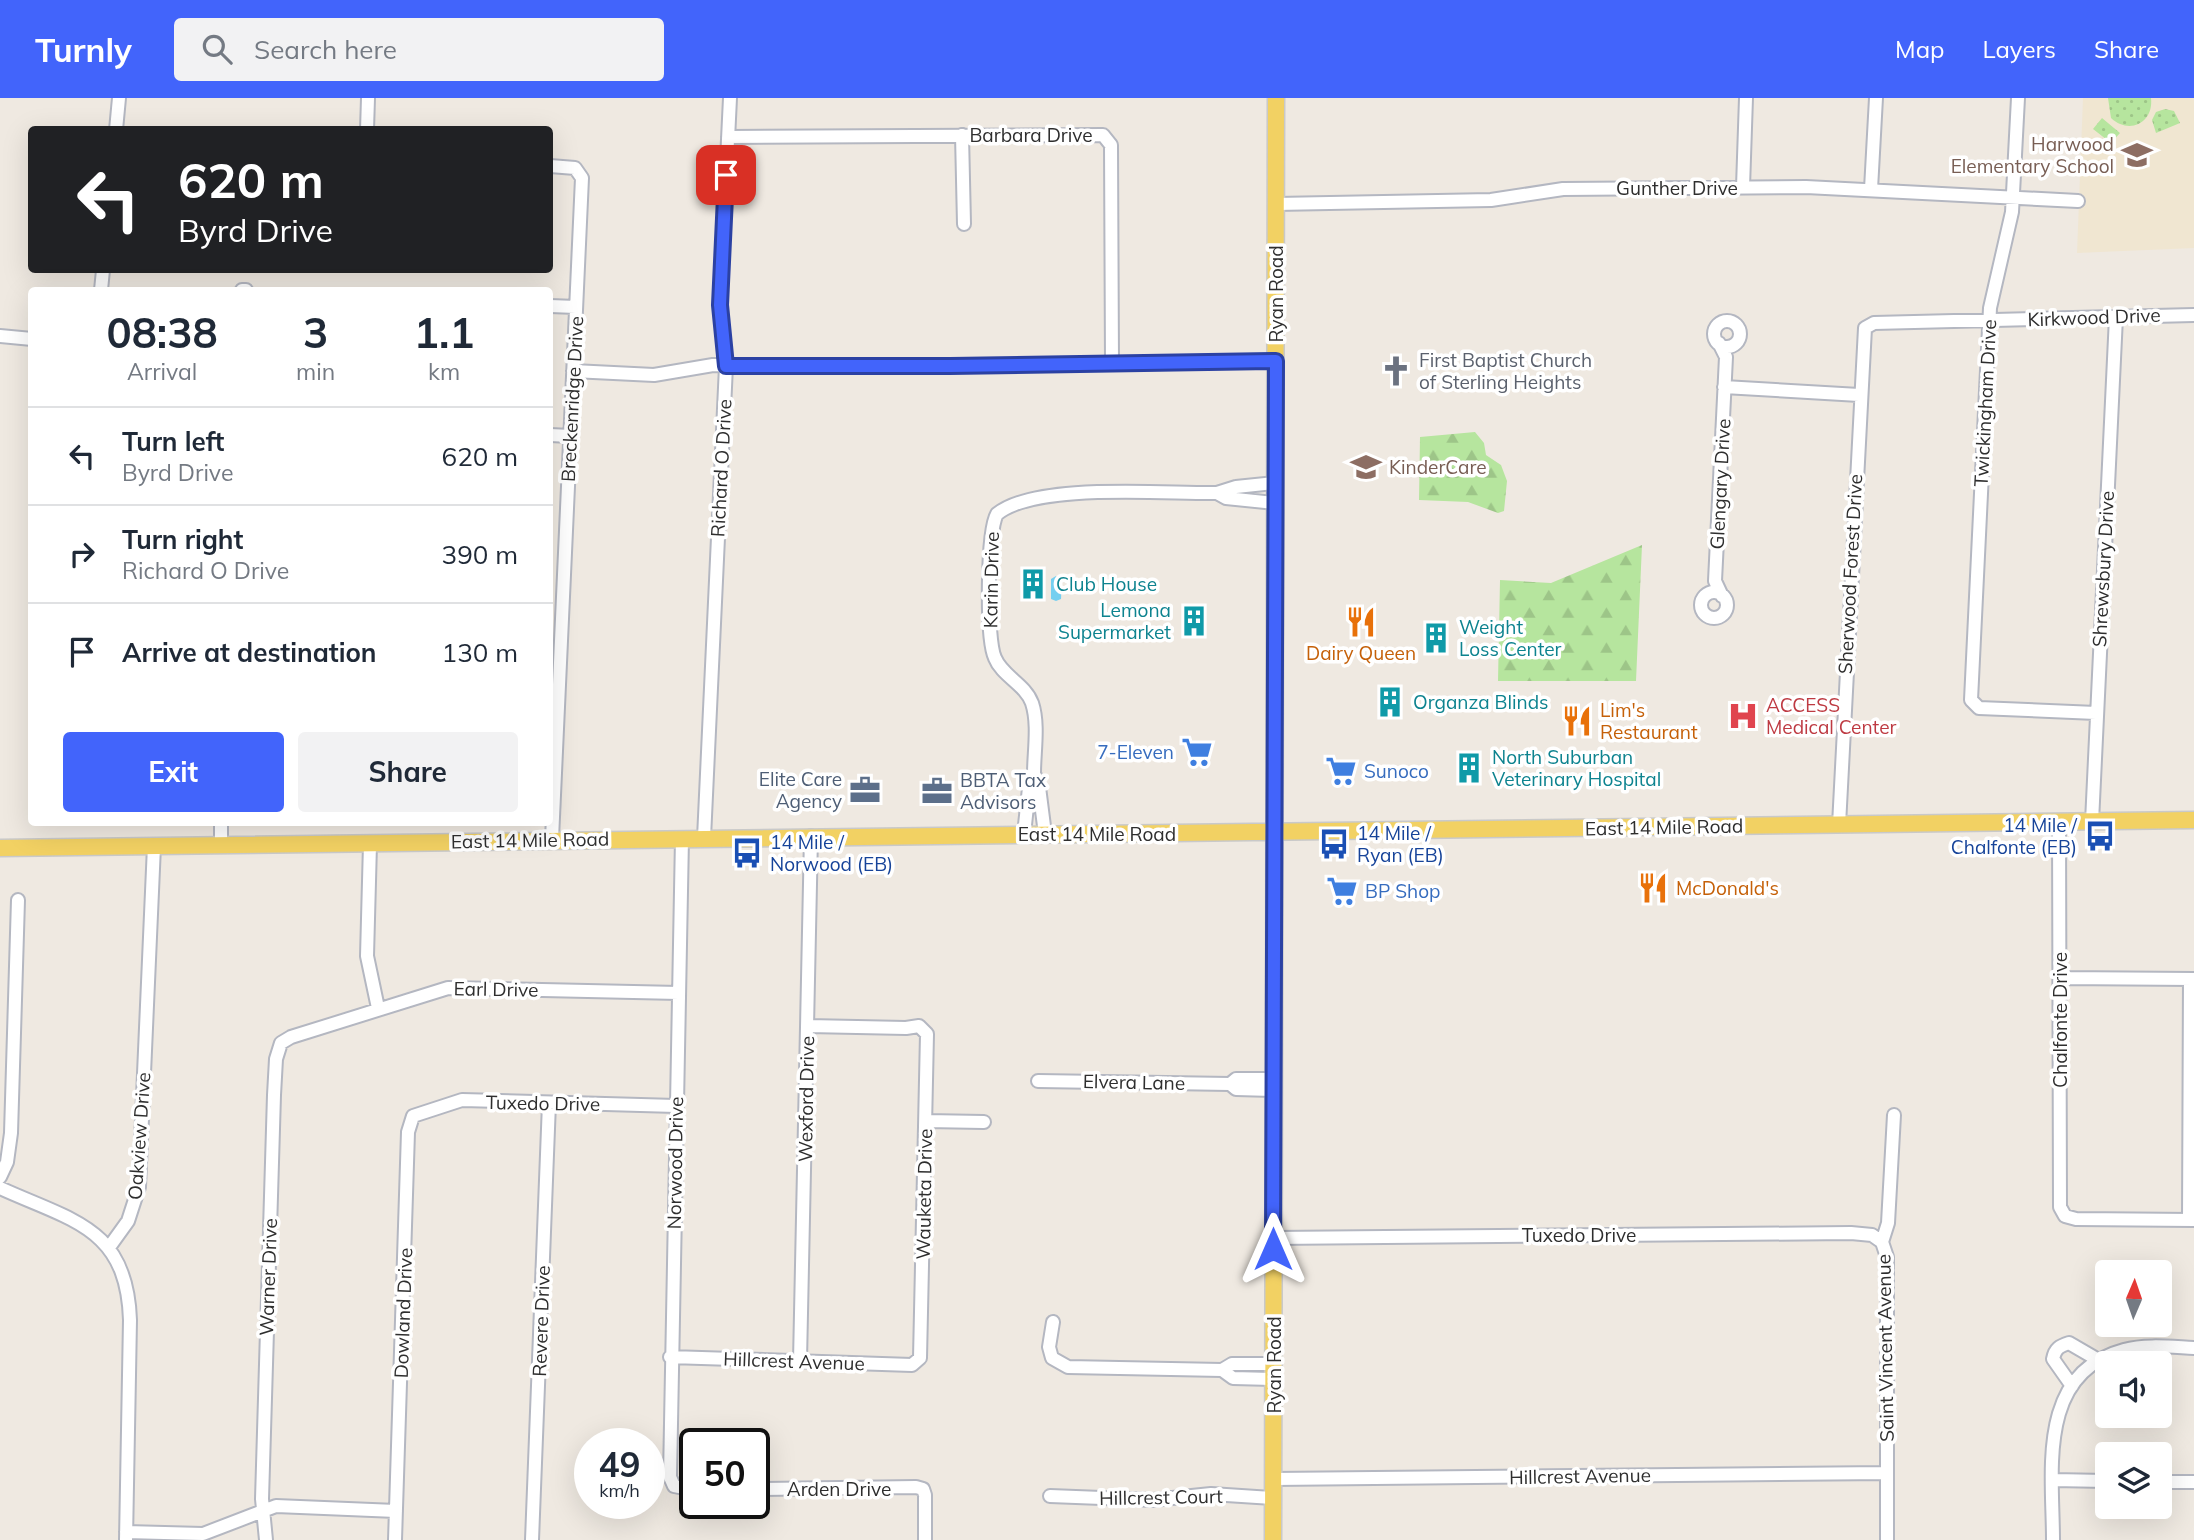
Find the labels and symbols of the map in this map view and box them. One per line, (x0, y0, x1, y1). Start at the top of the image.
street label: Barbara Drive (969, 123, 1093, 147)
place label: Harwood Elementary School (1951, 132, 2114, 178)
school or university icon: Harwood Elementary School (2120, 138, 2154, 172)
pin (696, 145, 756, 205)
street label: Gunther Drive (1616, 176, 1738, 200)
street label: Ryan Road (1264, 245, 1288, 343)
street label: Kirkwood Drive (2027, 303, 2161, 331)
street label: Breckenridge Drive (556, 316, 588, 482)
street label: Twickingham Drive (1969, 319, 2001, 487)
place label: First Baptist Church of Sterling Heights (1419, 348, 1592, 394)
church icon: First Baptist Church of Sterling Heights (1379, 354, 1413, 388)
street label: Richard O Drive (705, 398, 737, 538)
street label: Glengary Drive (1705, 418, 1735, 550)
school or university icon: KinderCare (1349, 450, 1383, 484)
place label: KinderCare (1389, 455, 1487, 479)
street label: Sherwood Forest Drive (1833, 473, 1867, 675)
street label: Shrewsbury Drive (2087, 490, 2119, 648)
street label: Karin Drive (978, 531, 1004, 629)
building icon: Club House (1016, 567, 1050, 601)
place label: Club House (1056, 572, 1157, 596)
place label: Lemona Supermarket (1058, 598, 1171, 644)
building icon: Lemona Supermarket (1177, 604, 1211, 638)
restaurant icon: Dairy Queen (1344, 605, 1378, 639)
place label: Weight Loss Center (1459, 615, 1562, 661)
building icon: Weight Loss Center (1419, 621, 1453, 655)
place label: Dairy Queen (1306, 641, 1416, 665)
building icon: Organza Blinds (1373, 685, 1407, 719)
place label: Organza Blinds (1413, 690, 1548, 714)
place label: ACCESS Medical Center (1766, 693, 1896, 739)
place label: Lim's Restaurant (1600, 698, 1698, 744)
hospital icon: ACCESS Medical Center (1726, 699, 1760, 733)
restaurant icon: Lim's Restaurant (1560, 704, 1594, 738)
supermarket icon: 7-Eleven (1180, 735, 1214, 769)
place label: 7-Eleven (1097, 740, 1174, 764)
place label: North Suburban Veterinary Hospital (1492, 745, 1661, 791)
building icon: North Suburban Veterinary Hospital (1452, 751, 1486, 785)
supermarket icon: Sunoco (1324, 754, 1358, 788)
place label: Sunoco (1364, 759, 1429, 783)
place label: Elite Care Agency (759, 767, 842, 813)
place label: BBTA Tax Advisors (960, 768, 1046, 814)
office icon: Elite Care Agency (848, 773, 882, 807)
office icon: BBTA Tax Advisors (920, 774, 954, 808)
place label: 14 Mile / Chalfonte (EB) (1951, 813, 2078, 859)
street label: East 14 Mile Road (1585, 814, 1743, 840)
bus stop icon: 14 Mile / Chalfonte (EB) (2083, 819, 2117, 853)
place label: 14 Mile / Ryan (EB) (1357, 821, 1444, 867)
street label: East 14 Mile Road (1018, 822, 1176, 846)
street label: East 14 Mile Road (451, 827, 609, 853)
bus stop icon: 14 Mile / Ryan (EB) (1317, 827, 1351, 861)
place label: 14 Mile / Norwood (EB) (770, 830, 893, 876)
bus stop icon: 14 Mile / Norwood (EB) (730, 836, 764, 870)
restaurant icon: McDonald's (1636, 871, 1670, 905)
supermarket icon: BP Shop (1325, 874, 1359, 908)
place label: McDonald's (1676, 876, 1779, 900)
place label: BP Shop (1365, 879, 1440, 903)
street label: Chalfonte Drive (2048, 952, 2072, 1088)
street label: Earl Drive (453, 976, 539, 1002)
street label: Wexford Drive (793, 1036, 819, 1162)
street label: Elvera Lane (1083, 1069, 1185, 1095)
street label: Oakview Drive (123, 1071, 155, 1201)
street label: Tuxedo Drive (486, 1090, 600, 1116)
street label: Norwood Drive (662, 1096, 688, 1230)
street label: Wauketa Drive (911, 1128, 937, 1260)
position arrow (1236, 1212, 1310, 1286)
street label: Warner Drive (254, 1218, 282, 1336)
street label: Tuxedo Drive (1522, 1223, 1636, 1247)
street label: Dowland Drive (389, 1247, 417, 1379)
street label: Saint Vincent Avenue (1871, 1254, 1899, 1442)
north arrow (2095, 1260, 2172, 1337)
street label: Revere Drive (527, 1265, 555, 1377)
street label: Ryan Road (1262, 1316, 1286, 1414)
street label: Hillcrest Avenue (723, 1347, 865, 1375)
speed limit sign: 50 (679, 1428, 770, 1519)
street label: Hillcrest Avenue (1509, 1463, 1651, 1489)
street label: Arden Drive (787, 1477, 891, 1501)
street label: Hillcrest Court (1099, 1484, 1223, 1510)

